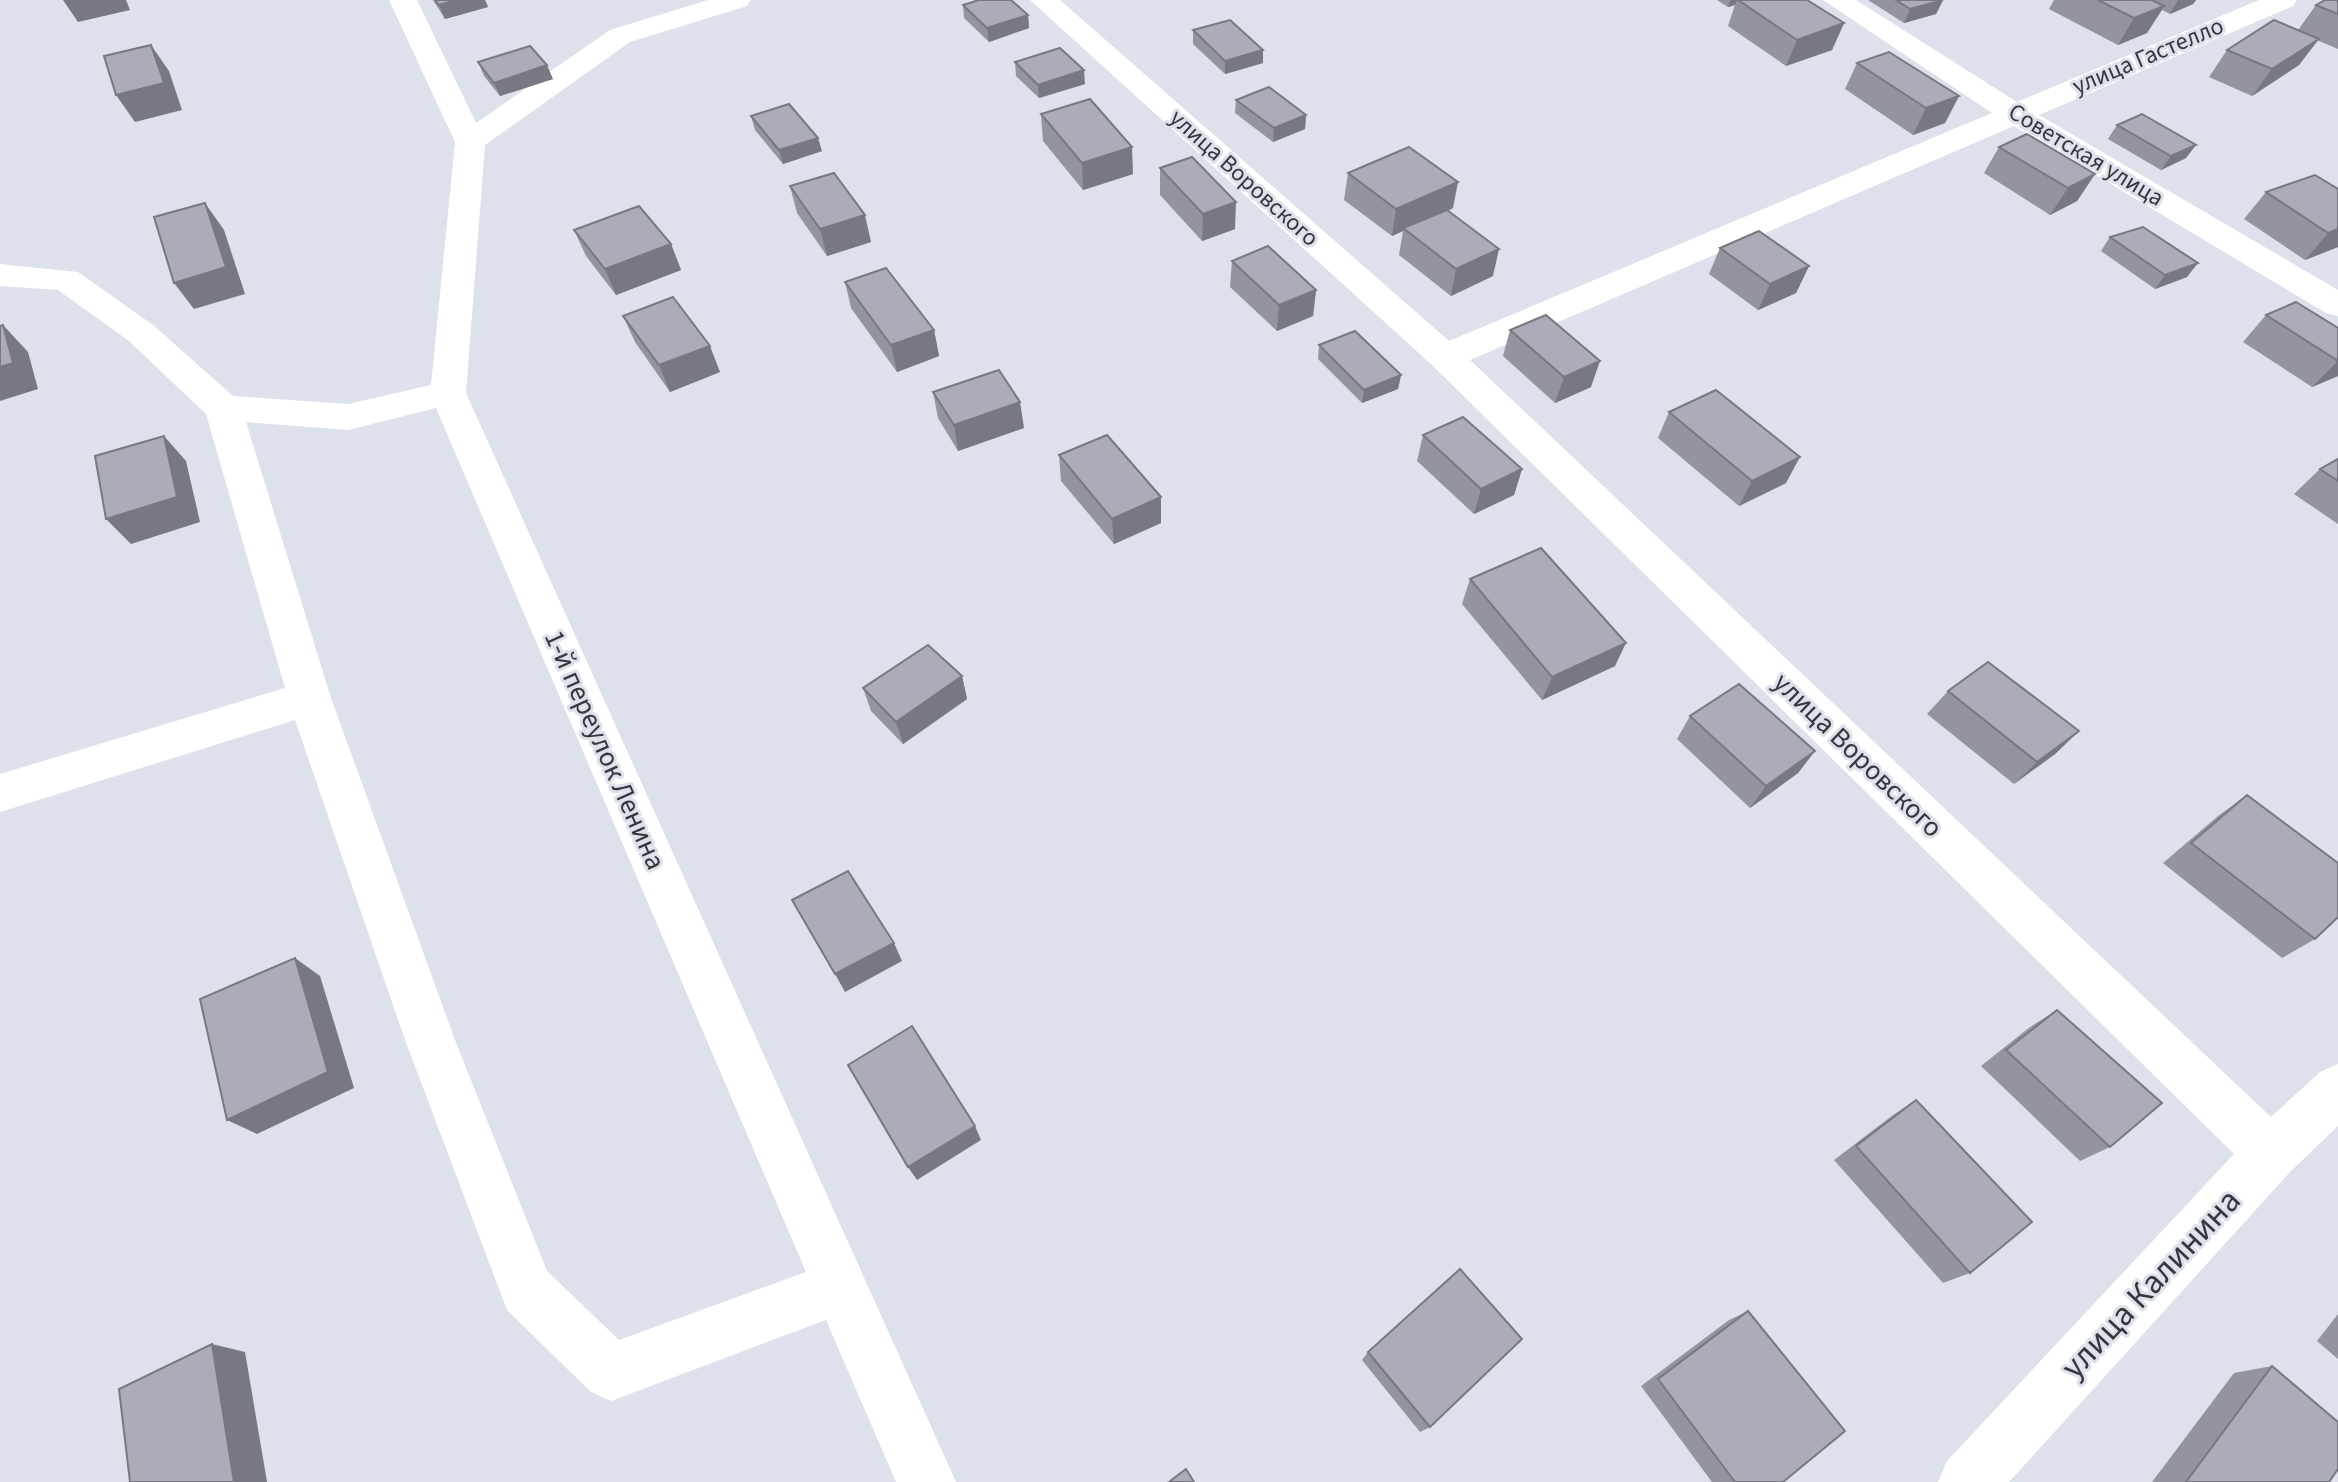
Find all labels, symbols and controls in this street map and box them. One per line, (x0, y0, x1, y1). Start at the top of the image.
street label: улица Гастелло (2067, 8, 2229, 104)
street label: Советская улица (2002, 95, 2170, 215)
street label: улица Воровского (1161, 101, 1327, 255)
street label: 1-й переулок Ленина (534, 624, 676, 876)
street label: улица Воровского (1764, 663, 1952, 847)
street label: улица Калинина (2050, 1178, 2252, 1390)

